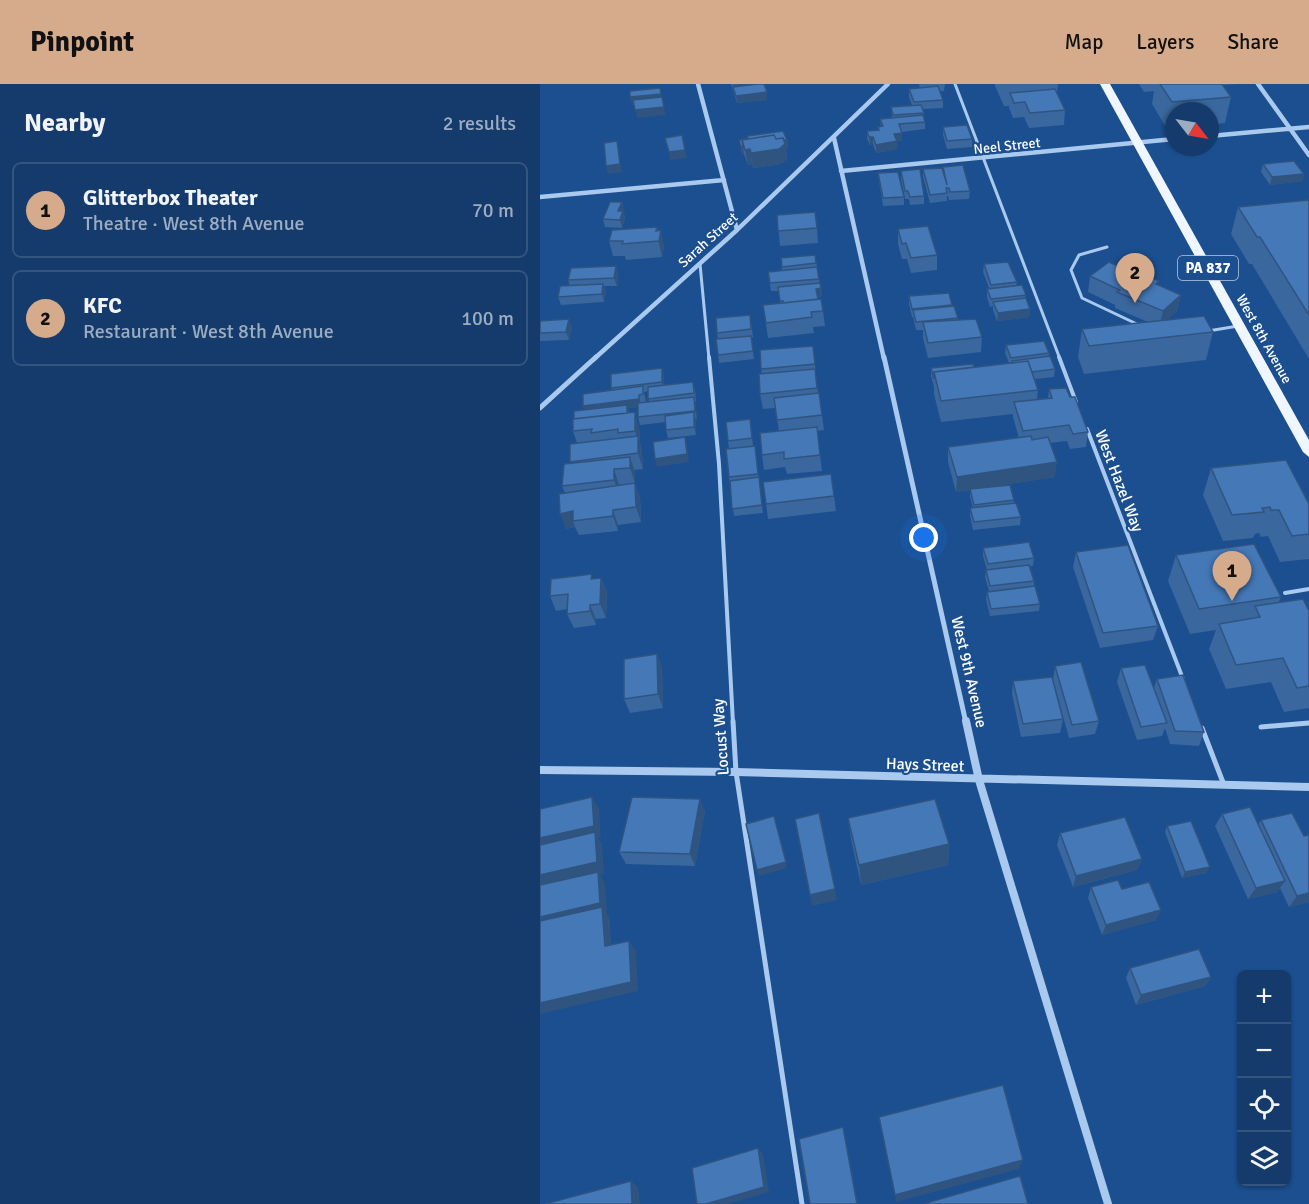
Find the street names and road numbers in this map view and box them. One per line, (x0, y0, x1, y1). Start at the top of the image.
street label: Neel Street (973, 134, 1041, 158)
street label: Sarah Street (675, 209, 741, 271)
road number: PA 837 (1178, 256, 1238, 280)
street label: West 8th Avenue (1232, 291, 1296, 387)
street label: West Hazel Way (1090, 427, 1148, 535)
street label: West 9th Avenue (946, 614, 992, 730)
street label: Locust Way (708, 697, 734, 776)
street label: Hays Street (885, 754, 965, 776)

